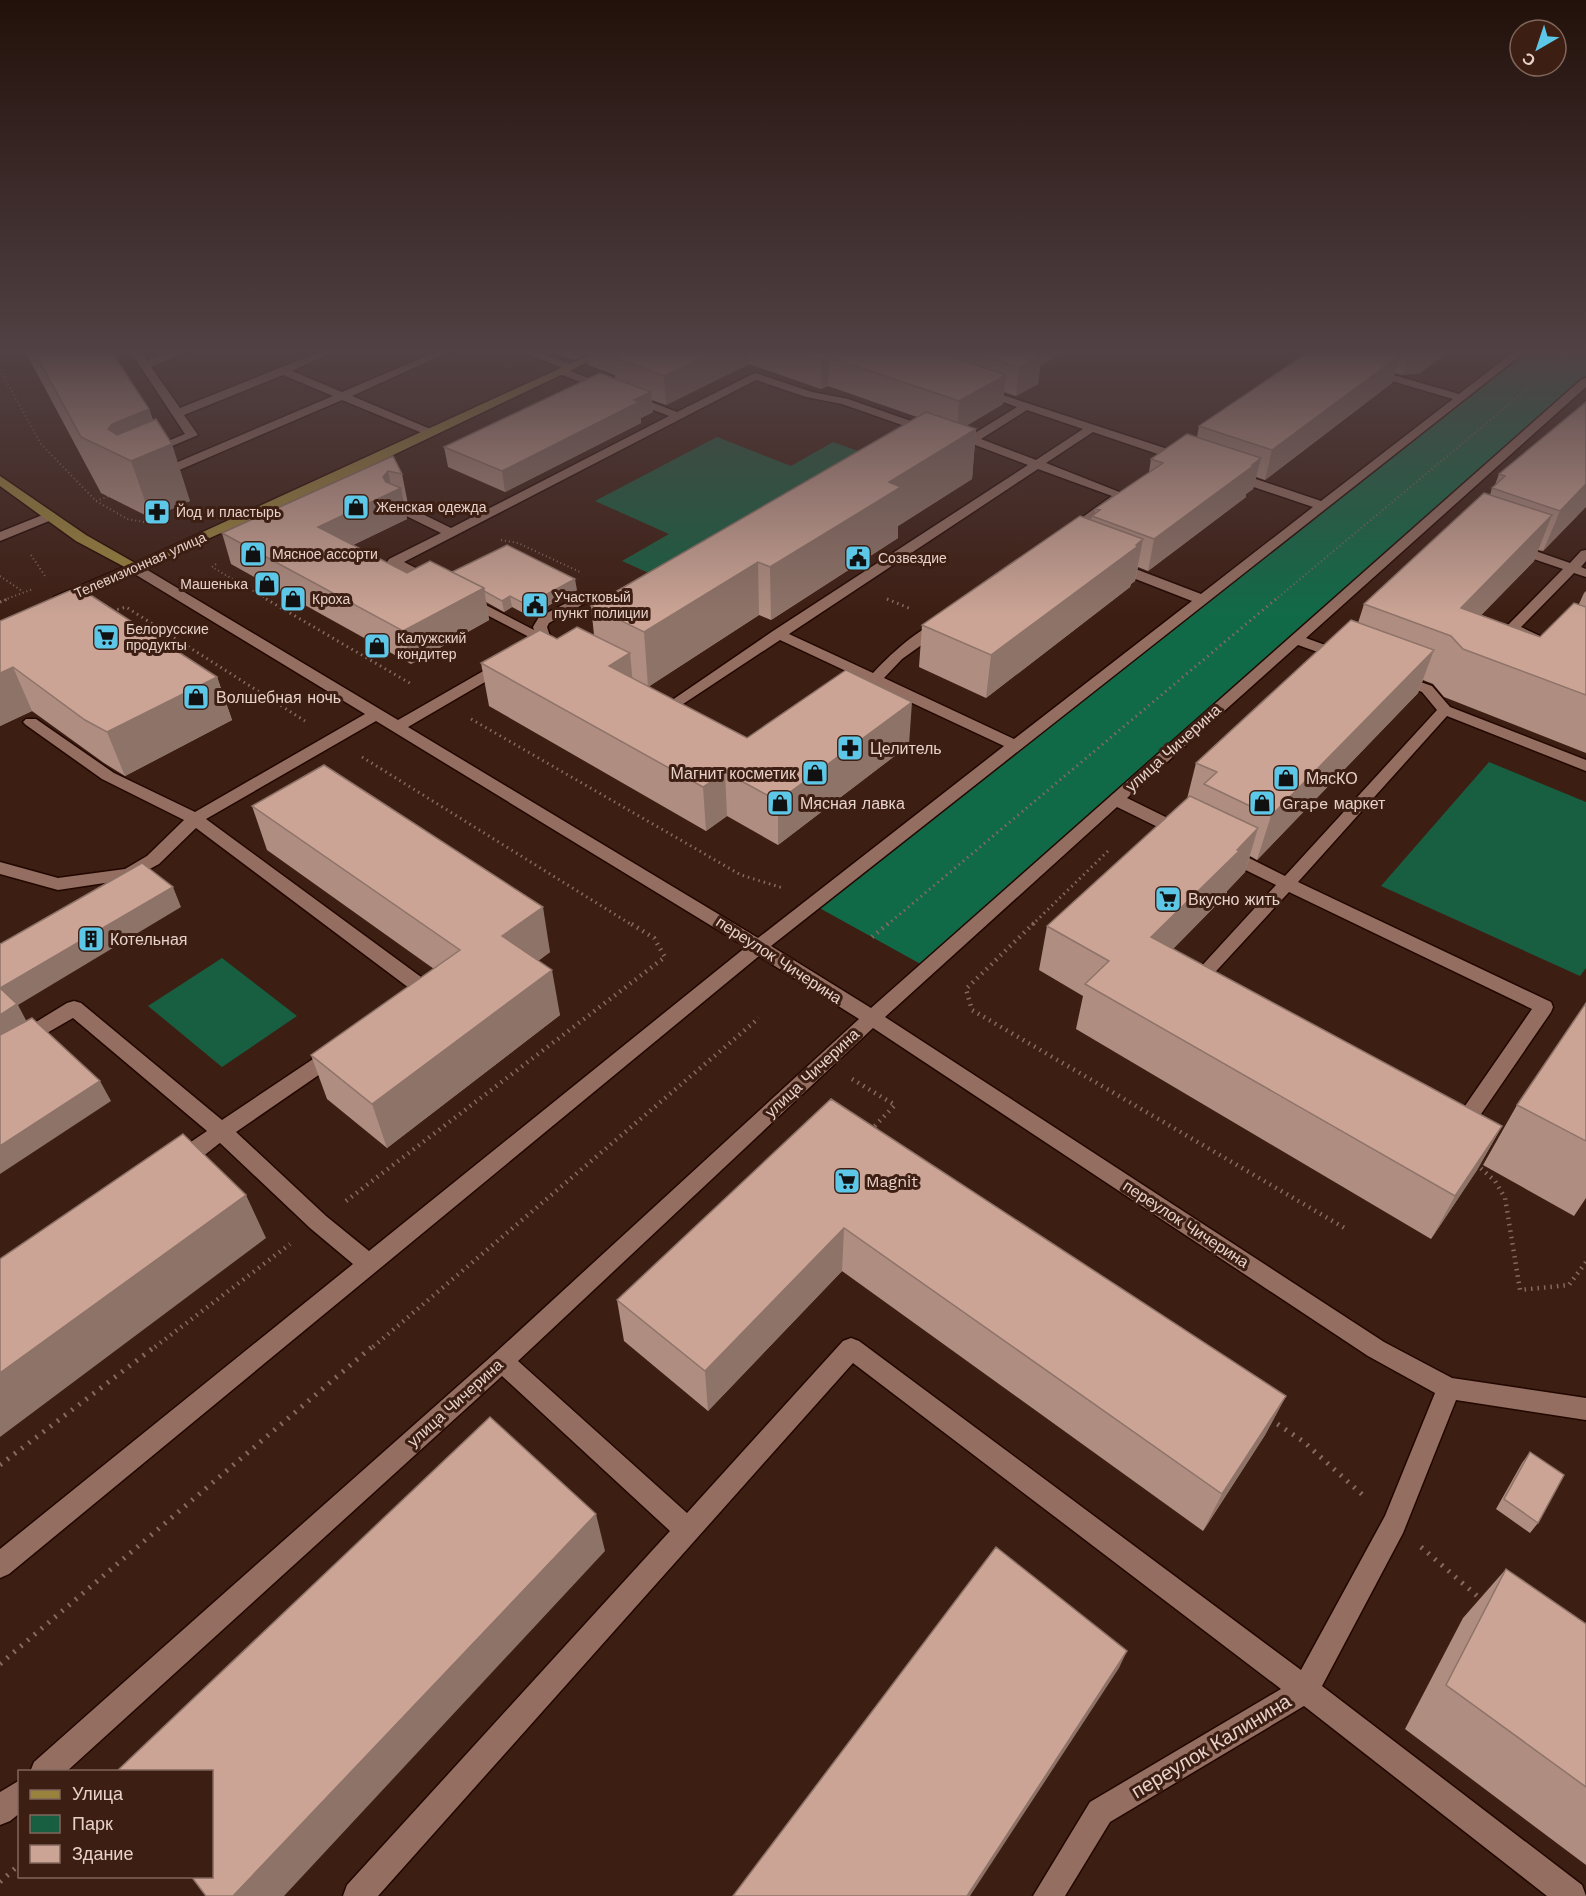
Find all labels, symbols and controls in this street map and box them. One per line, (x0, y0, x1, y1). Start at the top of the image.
north arrow (1508, 18, 1568, 78)
text: С (1518, 48, 1539, 70)
shop icon: Женская одежда (341, 492, 371, 522)
pharmacy icon: Йод и пластырь (142, 497, 172, 527)
place label: Женская одежда (376, 499, 487, 515)
place label: Йод и пластырь (176, 503, 281, 520)
street label: Телевизионная улица (72, 529, 208, 601)
shop icon: Мясное ассорти (238, 539, 268, 569)
public building icon: Созвездие (843, 543, 873, 573)
place label: Мясное ассорти (272, 546, 378, 562)
place label: Созвездие (878, 550, 947, 566)
shop icon: Машенька (252, 569, 282, 599)
place label: Машенька (180, 576, 248, 592)
shop icon: Кроха (278, 584, 308, 614)
place label: Участковый пункт полиции (554, 589, 649, 621)
public building icon: Участковый пункт полиции (520, 590, 550, 620)
place label: Кроха (312, 591, 350, 607)
place label: Белорусские продукты (126, 621, 209, 653)
supermarket icon: Белорусские продукты (91, 622, 121, 652)
place label: Калужский кондитер (397, 630, 466, 662)
shop icon: Калужский кондитер (362, 631, 392, 661)
shop icon: Волшебная ночь (181, 682, 211, 712)
place label: Волшебная ночь (216, 688, 341, 707)
street label: улица Чичерина (1121, 700, 1225, 796)
pharmacy icon: Целитель (835, 733, 865, 763)
place label: Целитель (870, 739, 942, 758)
shop icon: Магнит косметик (800, 758, 830, 788)
shop icon: МясКО (1271, 763, 1301, 793)
place label: Магнит косметик (670, 764, 797, 783)
place label: МясКО (1306, 769, 1358, 788)
shop icon: Мясная лавка (765, 788, 795, 818)
shop icon: Grape маркет (1247, 788, 1277, 818)
place label: Мясная лавка (800, 794, 905, 813)
place label: Grape маркет (1282, 794, 1386, 813)
supermarket icon: Вкусно жить (1153, 884, 1183, 914)
place label: Вкусно жить (1188, 890, 1280, 909)
street label: переулок Чичерина (713, 912, 846, 1008)
building icon: Котельная (76, 924, 106, 954)
place label: Котельная (110, 930, 187, 949)
street label: улица Чичерина (761, 1024, 863, 1122)
supermarket icon: Magnit (832, 1166, 862, 1196)
place label: Magnit (866, 1172, 918, 1191)
street label: переулок Чичерина (1120, 1176, 1253, 1272)
street label: улица Чичерина (403, 1355, 507, 1451)
street label: переулок Калинина (1127, 1688, 1296, 1803)
legend (18, 1770, 213, 1878)
text: Улица (72, 1783, 124, 1804)
text: Парк (72, 1813, 113, 1834)
text: Здание (72, 1843, 133, 1864)

